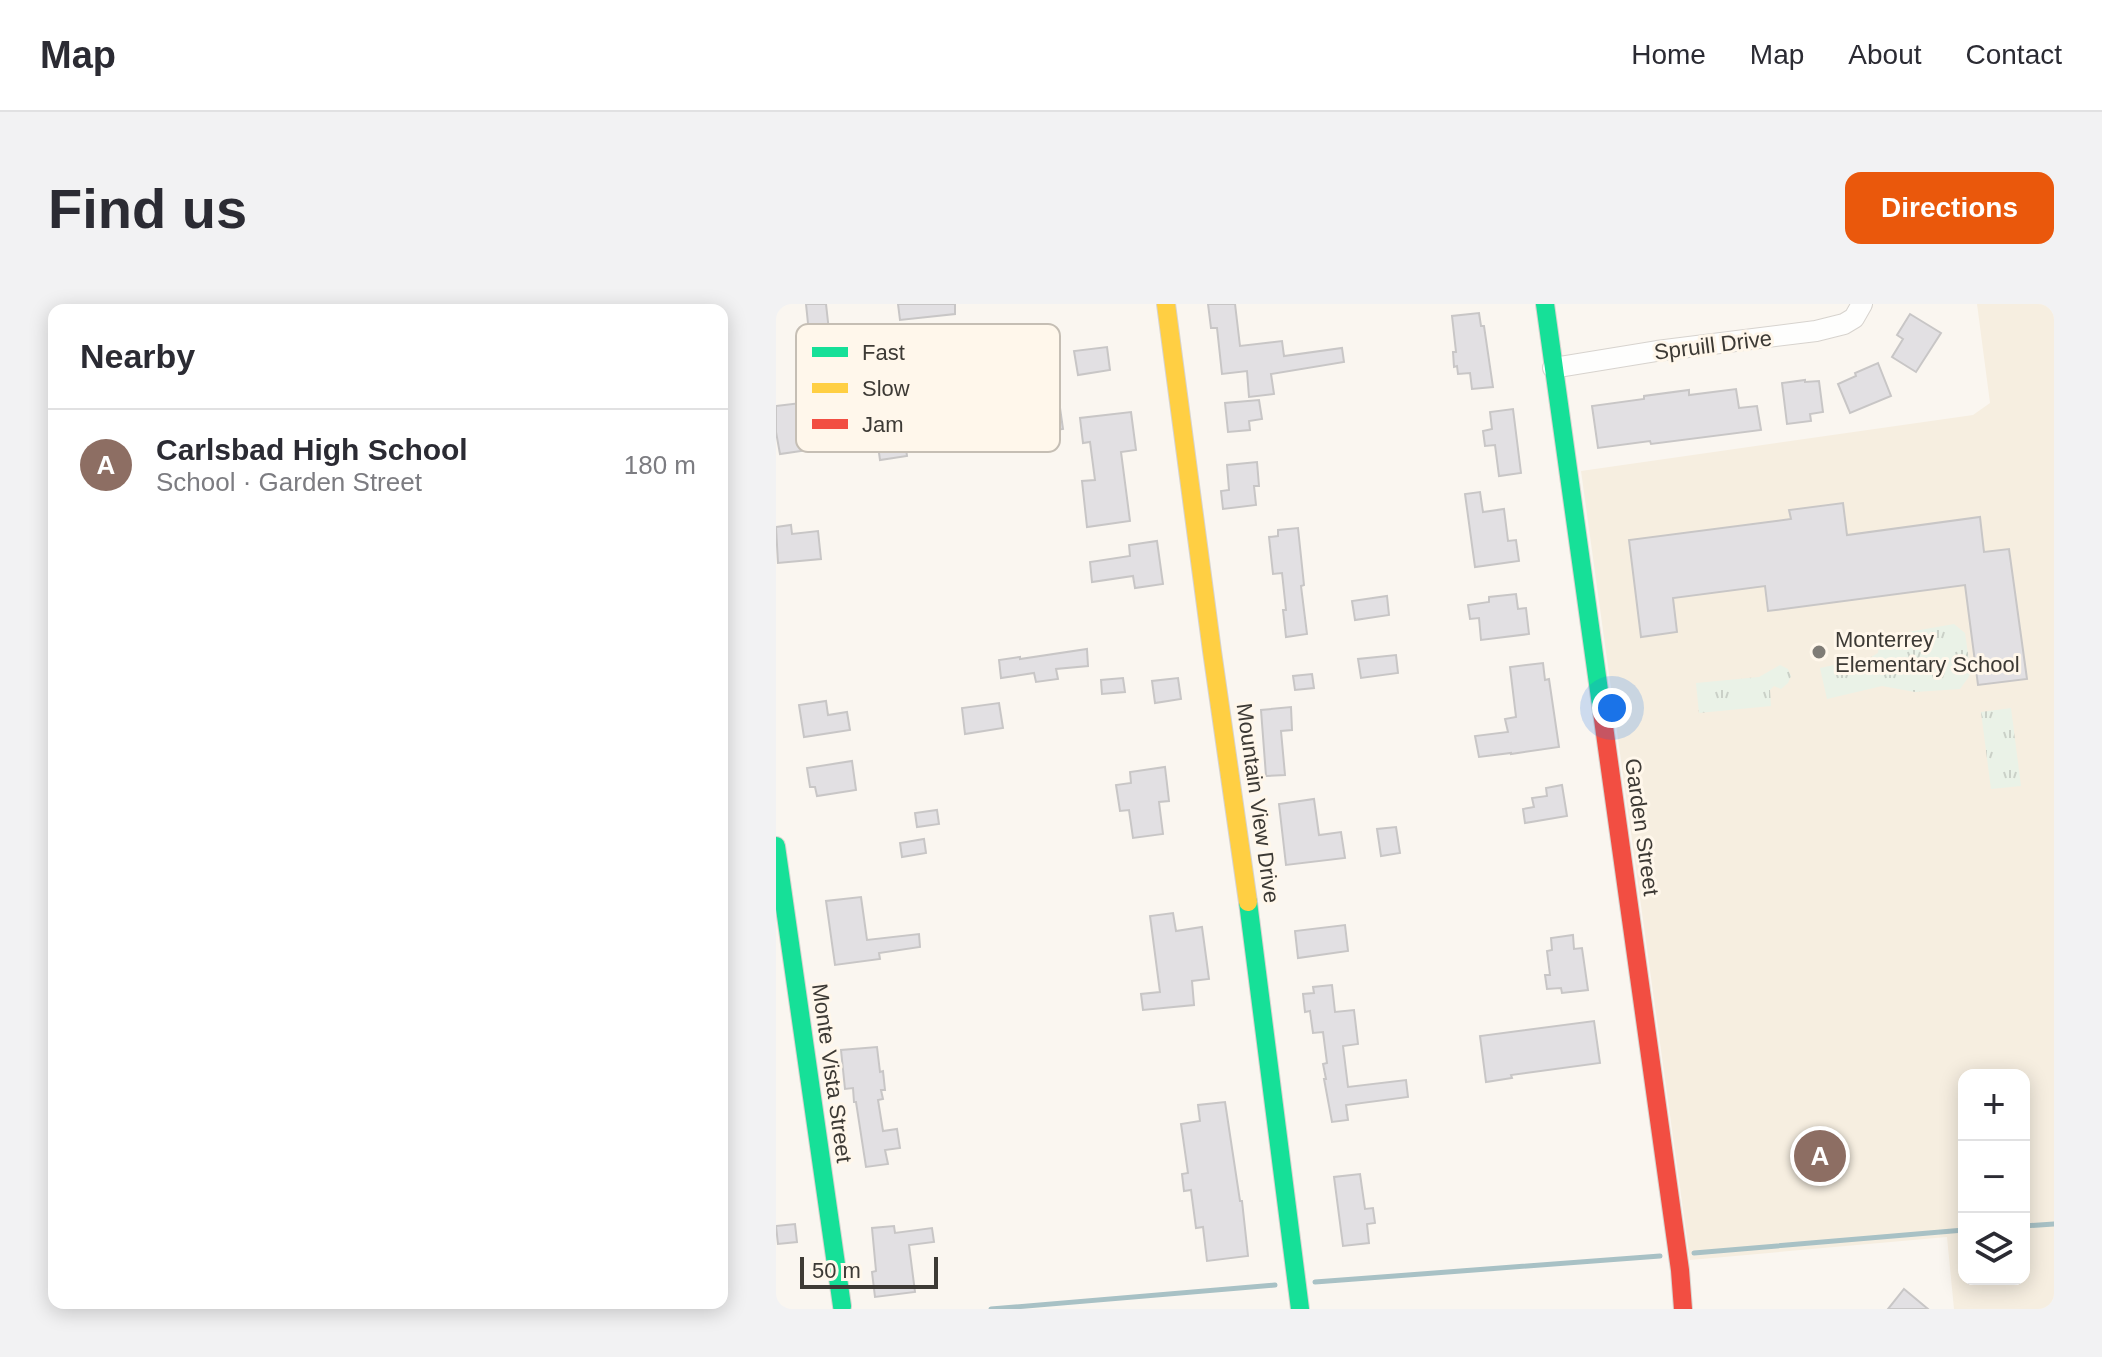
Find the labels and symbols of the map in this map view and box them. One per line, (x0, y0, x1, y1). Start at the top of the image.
legend (796, 324, 1060, 452)
street label: Spruill Drive (1653, 325, 1773, 365)
text: Fast (862, 340, 905, 365)
text: Slow (862, 376, 910, 401)
text: Jam (862, 412, 904, 437)
place label: Monterrey Elementary School (1835, 627, 2020, 677)
marker: Monterrey Elementary School (1810, 643, 1828, 661)
your location (1592, 688, 1632, 728)
street label: Mountain View Drive (1232, 702, 1284, 904)
street label: Garden Street (1620, 757, 1664, 897)
street label: Monte Vista Street (807, 982, 857, 1164)
pin: A (1794, 1126, 1846, 1186)
scale bar (800, 1253, 938, 1289)

